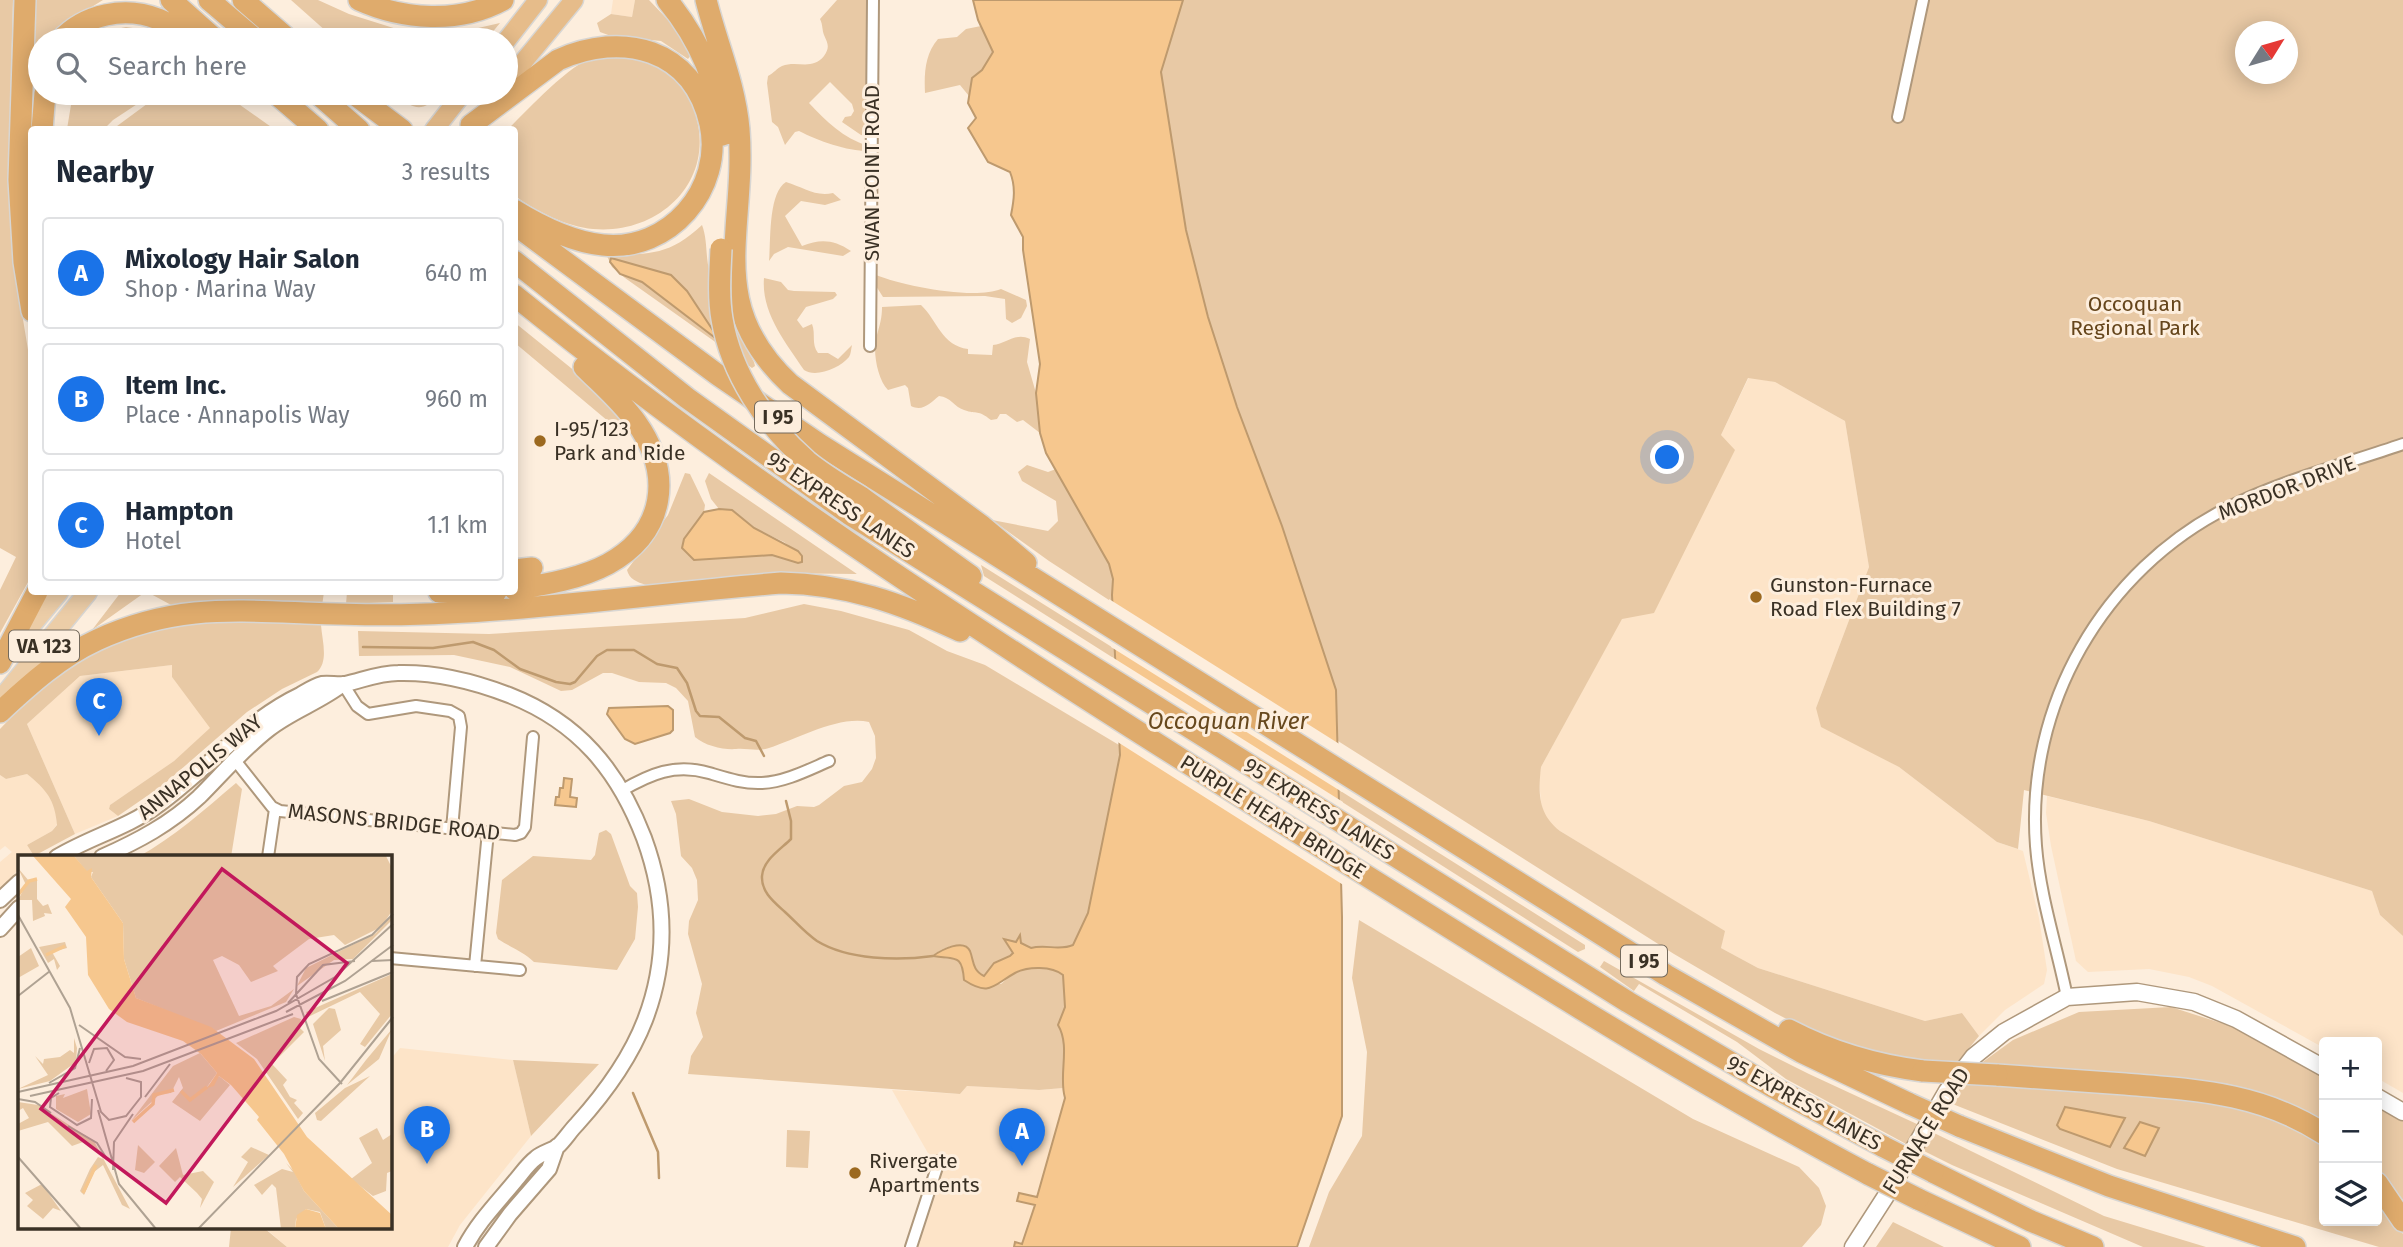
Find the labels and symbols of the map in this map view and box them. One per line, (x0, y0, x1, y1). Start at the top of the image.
north arrow (2235, 21, 2298, 84)
street label: SWAN POINT ROAD (859, 85, 885, 261)
park label: Occoquan Regional Park (2070, 291, 2200, 341)
road number: I 95 (755, 402, 801, 432)
place label: I-95/123 Park and Ride (554, 416, 685, 466)
marker: I-95/123 Park and Ride (532, 433, 548, 449)
your location (1650, 440, 1684, 474)
street label: 95 EXPRESS LANES (762, 446, 920, 564)
street label: MORDOR DRIVE (2215, 450, 2359, 526)
place label: Gunston-Furnace Road Flex Building 7 (1770, 572, 1961, 622)
marker: Gunston-Furnace Road Flex Building 7 (1748, 589, 1764, 605)
road number: VA 123 (9, 631, 79, 662)
pin: C (76, 678, 122, 736)
water label: Occoquan River (1148, 707, 1310, 735)
street label: ANNAPOLIS WAY (132, 708, 268, 825)
street label: PURPLE HEART BRIDGE (1175, 749, 1371, 885)
street label: 95 EXPRESS LANES (1239, 752, 1399, 866)
street label: MASONS BRIDGE ROAD (287, 798, 501, 846)
inset map (18, 855, 392, 1230)
road number: I 95 (1621, 945, 1667, 976)
street label: 95 EXPRESS LANES (1722, 1050, 1886, 1156)
street label: FURNACE ROAD (1877, 1063, 1975, 1199)
pin: B (404, 1106, 450, 1164)
pin: A (999, 1108, 1045, 1166)
place label: Rivergate Apartments (869, 1148, 980, 1198)
marker: Rivergate Apartments (847, 1165, 863, 1181)

